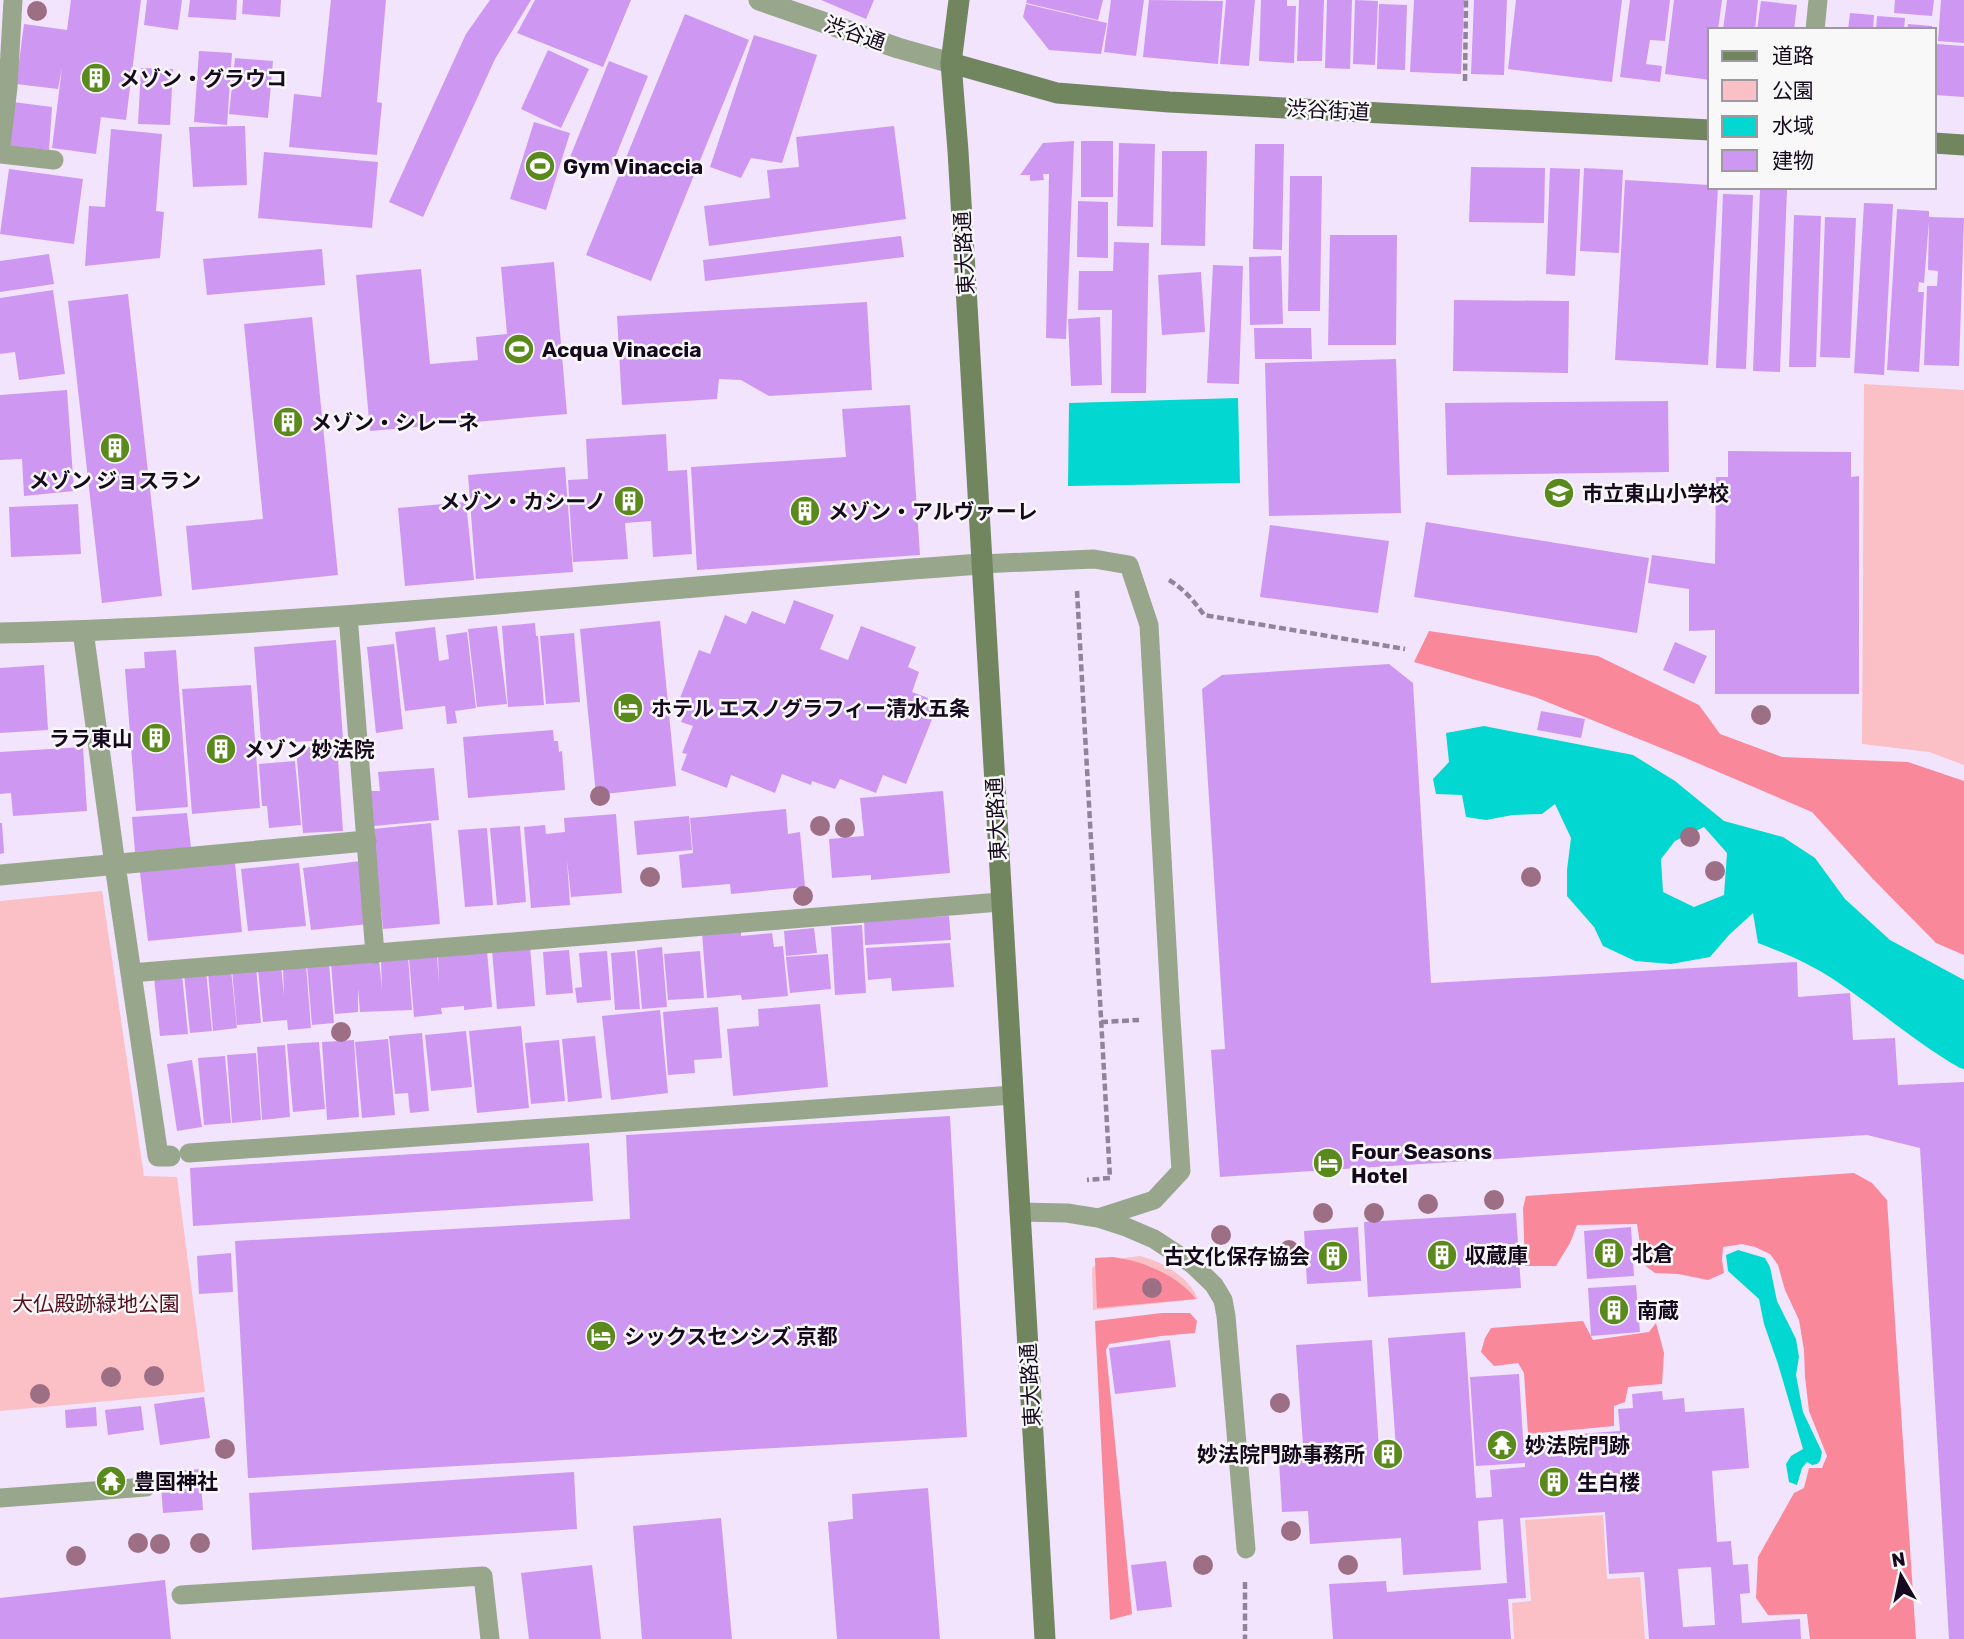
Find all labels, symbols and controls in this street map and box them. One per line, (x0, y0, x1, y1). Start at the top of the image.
street label: 渋谷通 (821, 11, 889, 55)
legend (1708, 28, 1936, 189)
text: 道路 (1772, 43, 1814, 68)
building icon: メゾン・グラウコ (79, 61, 113, 95)
place label: メゾン・グラウコ (119, 66, 287, 91)
text: 公園 (1772, 78, 1814, 103)
street label: 渋谷街道 (1285, 95, 1371, 125)
text: 水域 (1772, 113, 1814, 138)
text: 建物 (1772, 148, 1814, 173)
sports icon: Gym Vinaccia (523, 149, 557, 183)
place label: Gym Vinaccia (563, 154, 703, 179)
street label: 東大路通 (949, 210, 979, 296)
sports icon: Acqua Vinaccia (502, 332, 536, 366)
place label: Acqua Vinaccia (542, 337, 702, 362)
building icon: メゾン・シレーネ (271, 405, 305, 439)
place label: メゾン・シレーネ (311, 410, 479, 435)
building icon: メゾン ジョスラン (98, 431, 132, 465)
place label: メゾン ジョスラン (29, 468, 201, 493)
school or university icon: 市立東山小学校 (1542, 476, 1576, 510)
place label: 市立東山小学校 (1582, 481, 1729, 506)
building icon: メゾン・カシーノ (612, 484, 646, 518)
place label: メゾン・カシーノ (439, 489, 606, 514)
building icon: メゾン・アルヴァーレ (788, 494, 822, 528)
place label: メゾン・アルヴァーレ (828, 499, 1038, 524)
hotel icon: ホテル エスノグラフィー清水五条 (611, 691, 645, 725)
place label: ホテル エスノグラフィー清水五条 (651, 696, 970, 721)
building icon: ララ東山 (139, 721, 173, 755)
place label: ララ東山 (49, 726, 133, 751)
building icon: メゾン 妙法院 (204, 732, 238, 766)
place label: メゾン 妙法院 (244, 737, 374, 762)
street label: 東大路通 (981, 776, 1011, 862)
place label: Four Seasons Hotel (1351, 1139, 1492, 1188)
hotel icon: Four Seasons Hotel (1311, 1146, 1345, 1180)
building icon: 北倉 (1592, 1236, 1626, 1270)
building icon: 収蔵庫 (1425, 1238, 1459, 1272)
building icon: 古文化保存協会 (1316, 1239, 1350, 1273)
place label: 北倉 (1632, 1241, 1674, 1266)
place label: 収蔵庫 (1465, 1243, 1528, 1268)
place label: 古文化保存協会 (1163, 1244, 1310, 1269)
park label: 大仏殿跡緑地公園 (12, 1291, 180, 1316)
building icon: 南蔵 (1597, 1293, 1631, 1327)
place label: 南蔵 (1637, 1298, 1679, 1323)
hotel icon: シックスセンシズ 京都 (584, 1319, 618, 1353)
place label: シックスセンシズ 京都 (624, 1324, 838, 1349)
street label: 東大路通 (1015, 1342, 1045, 1428)
temple icon: 妙法院門跡 (1485, 1428, 1519, 1462)
place label: 妙法院門跡 (1525, 1433, 1630, 1458)
building icon: 妙法院門跡事務所 (1371, 1437, 1405, 1471)
place label: 妙法院門跡事務所 (1197, 1442, 1365, 1467)
temple icon: 豊国神社 (94, 1464, 128, 1498)
building icon: 生白楼 (1537, 1465, 1571, 1499)
place label: 豊国神社 (134, 1469, 218, 1494)
place label: 生白楼 (1577, 1470, 1640, 1495)
north arrow (1866, 1541, 1936, 1611)
text: N (1890, 1547, 1907, 1572)

